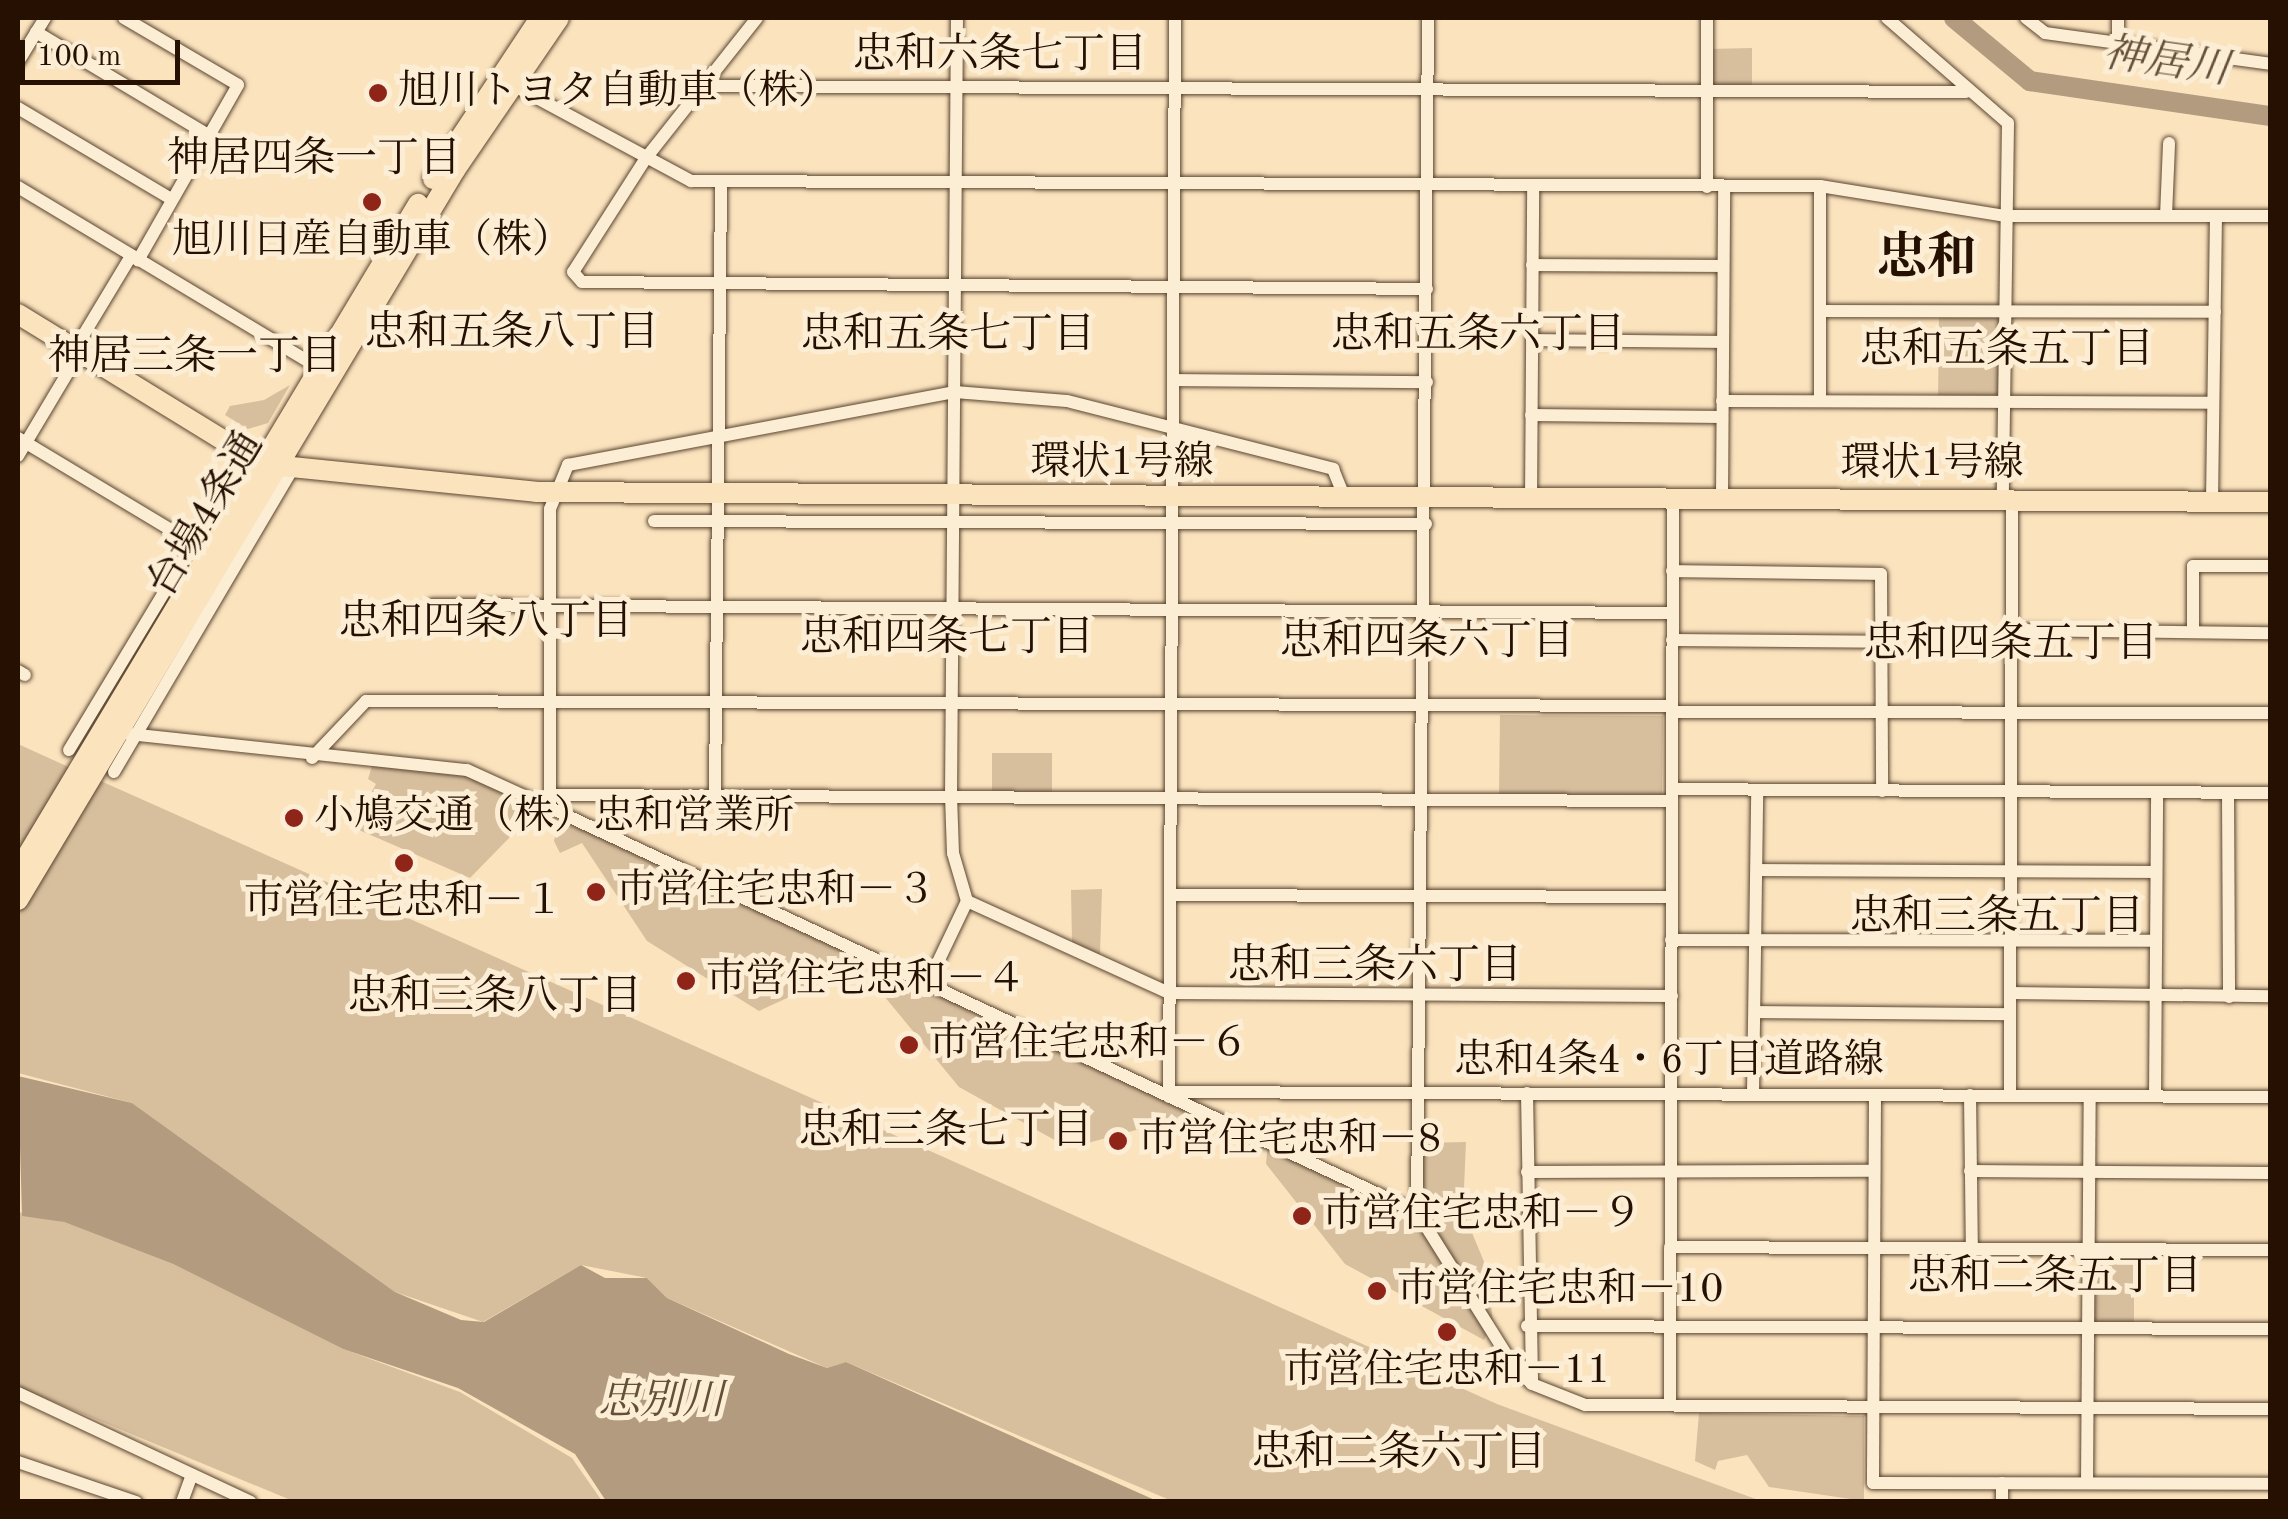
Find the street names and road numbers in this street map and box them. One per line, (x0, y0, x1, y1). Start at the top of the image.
street label: 台場4条通 (139, 424, 275, 606)
street label: 環状1号線 (1030, 440, 1214, 488)
street label: 環状1号線 (1840, 441, 2024, 489)
street label: 忠和4条4・6丁目道路線 (1454, 1038, 1884, 1086)

